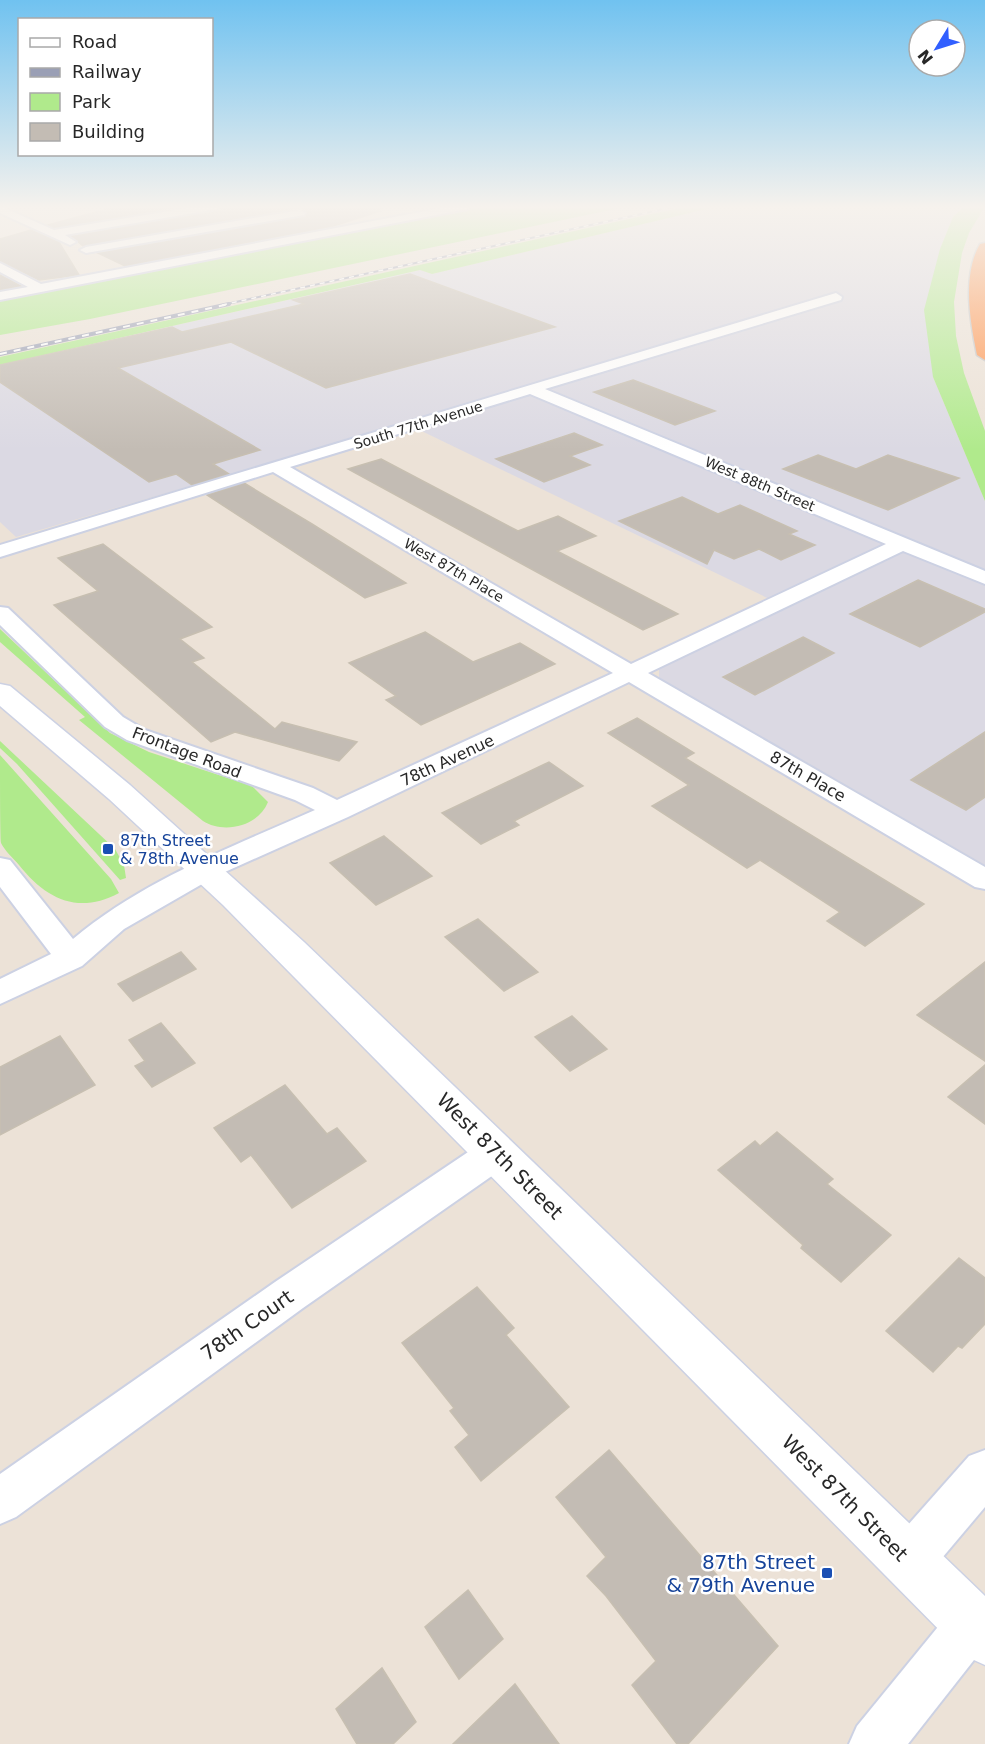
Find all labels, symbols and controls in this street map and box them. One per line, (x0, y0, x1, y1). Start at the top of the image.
legend (18, 18, 213, 156)
north arrow (907, 18, 967, 78)
text: Road (72, 31, 117, 52)
text: N (914, 46, 937, 68)
text: Railway (72, 61, 142, 82)
text: Park (72, 91, 111, 112)
text: Building (72, 121, 145, 142)
street label: South 77th Avenue (352, 398, 484, 452)
street label: West 88th Street (703, 454, 818, 515)
street label: West 87th Place (401, 535, 507, 605)
street label: Frontage Road (129, 723, 244, 782)
street label: 78th Avenue (397, 730, 497, 790)
street label: 87th Place (766, 747, 849, 806)
place label: 87th Street & 78th Avenue (120, 831, 239, 868)
marker: 87th Street & 78th Avenue (101, 842, 115, 856)
street label: West 87th Street (432, 1088, 568, 1224)
street label: 78th Court (196, 1284, 298, 1366)
street label: West 87th Street (777, 1430, 913, 1566)
place label: 87th Street & 79th Avenue (666, 1550, 815, 1597)
marker: 87th Street & 79th Avenue (820, 1566, 834, 1580)

